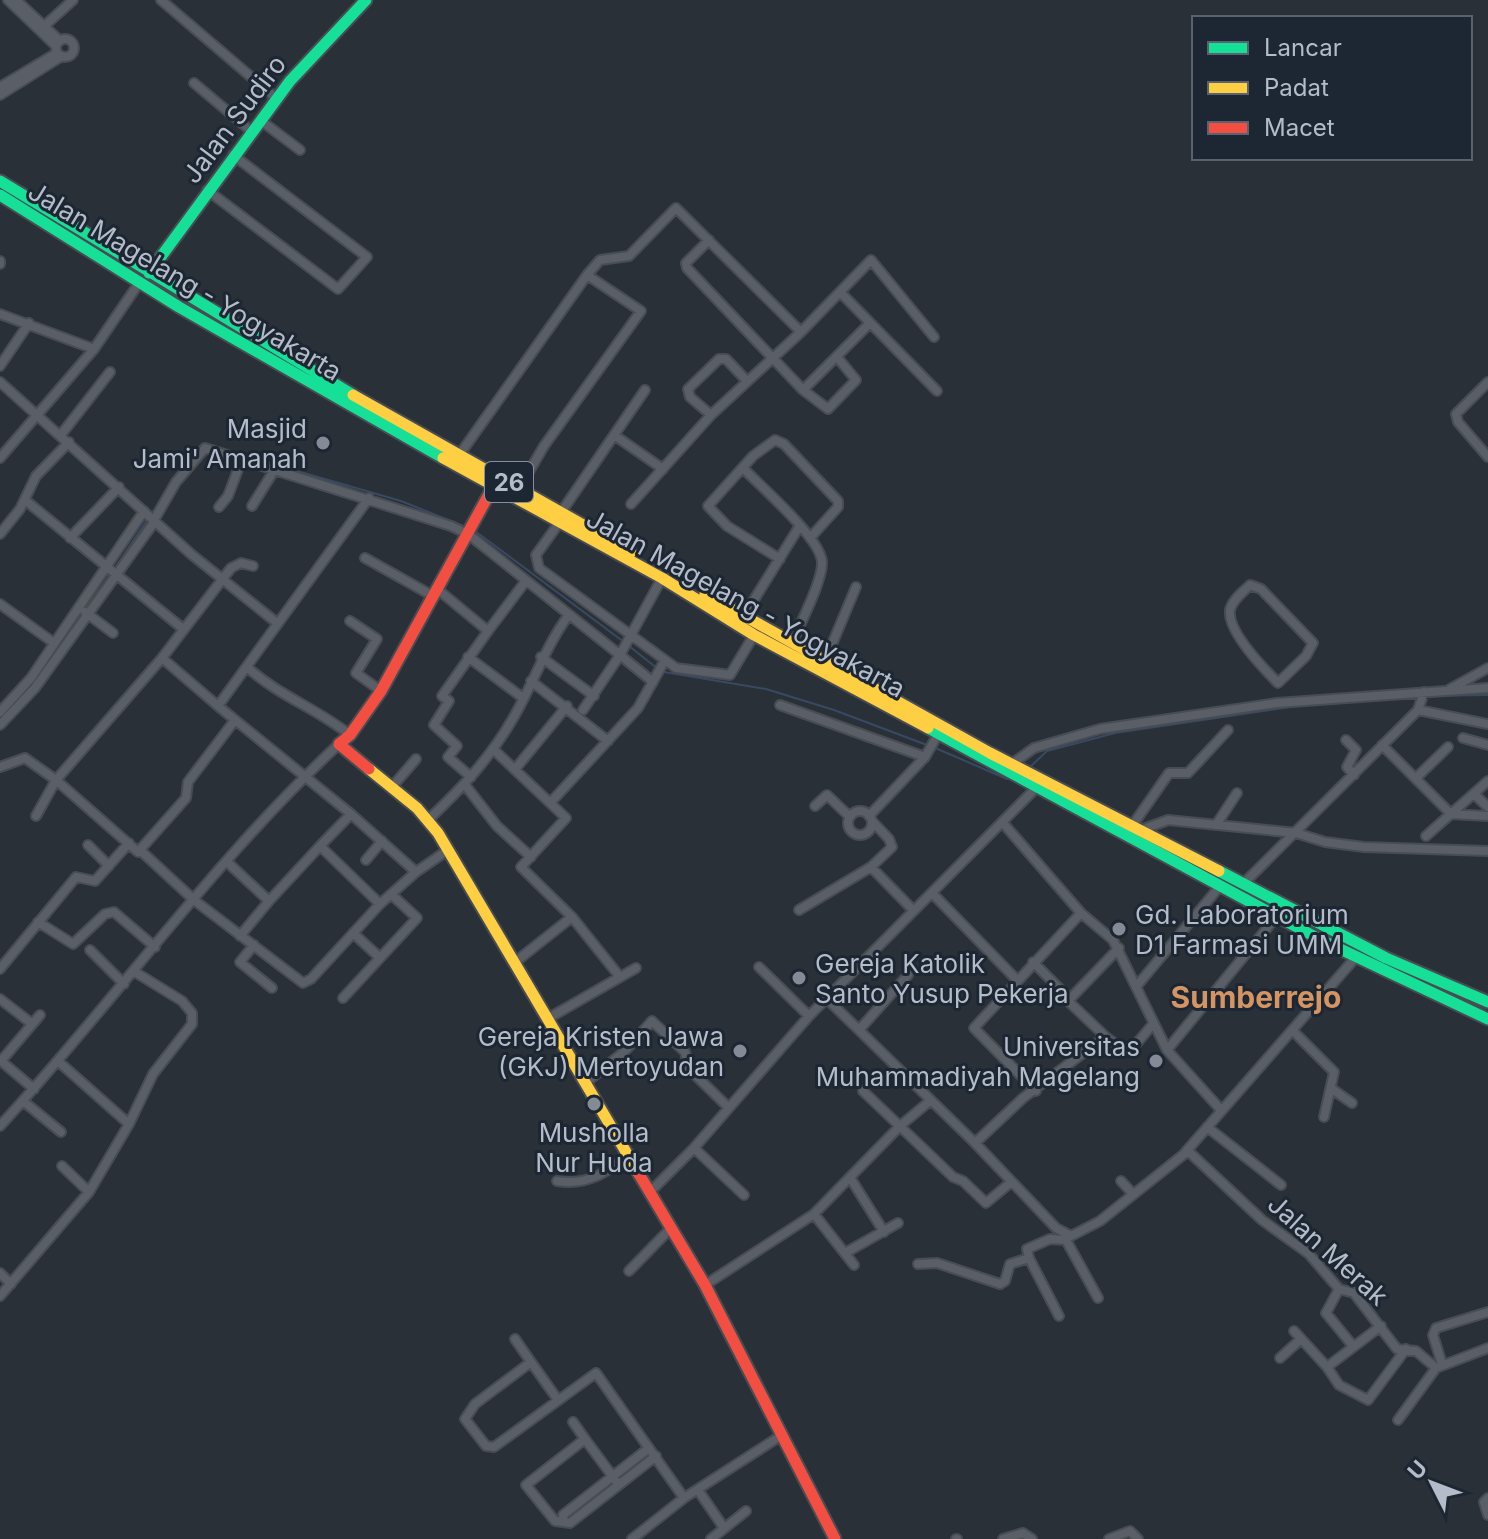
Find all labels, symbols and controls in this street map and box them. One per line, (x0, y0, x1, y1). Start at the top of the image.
legend (1192, 16, 1472, 160)
text: Lancar (1264, 33, 1342, 62)
street label: Jalan Sudiro (176, 49, 292, 189)
text: Padat (1264, 73, 1329, 102)
text: Macet (1264, 113, 1335, 142)
street label: Jalan Magelang - Yogyakarta (23, 175, 347, 387)
place label: Masjid Jami' Amanah (133, 413, 307, 474)
marker: Masjid Jami' Amanah (314, 434, 332, 452)
road number: 26 (485, 462, 533, 502)
street label: Jalan Magelang - Yogyakarta (581, 502, 911, 704)
place label: Gd. Laboratorium D1 Farmasi UMM (1135, 899, 1349, 960)
marker: Gd. Laboratorium D1 Farmasi UMM (1110, 920, 1128, 938)
place label: Gereja Katolik Santo Yusup Pekerja (815, 948, 1069, 1009)
marker: Gereja Katolik Santo Yusup Pekerja (790, 969, 808, 987)
district label: Sumberrejo (1171, 979, 1341, 1015)
place label: Gereja Kristen Jawa (GKJ) Mertoyudan (478, 1021, 724, 1082)
place label: Universitas Muhammadiyah Magelang (816, 1031, 1140, 1092)
marker: Gereja Kristen Jawa (GKJ) Mertoyudan (731, 1042, 749, 1060)
marker: Universitas Muhammadiyah Magelang (1147, 1052, 1165, 1070)
marker: Musholla Nur Huda (585, 1095, 603, 1113)
place label: Musholla Nur Huda (535, 1117, 653, 1178)
street label: Jalan Merak (1262, 1188, 1394, 1312)
north arrow (1392, 1443, 1472, 1523)
text: U (1402, 1455, 1432, 1484)

